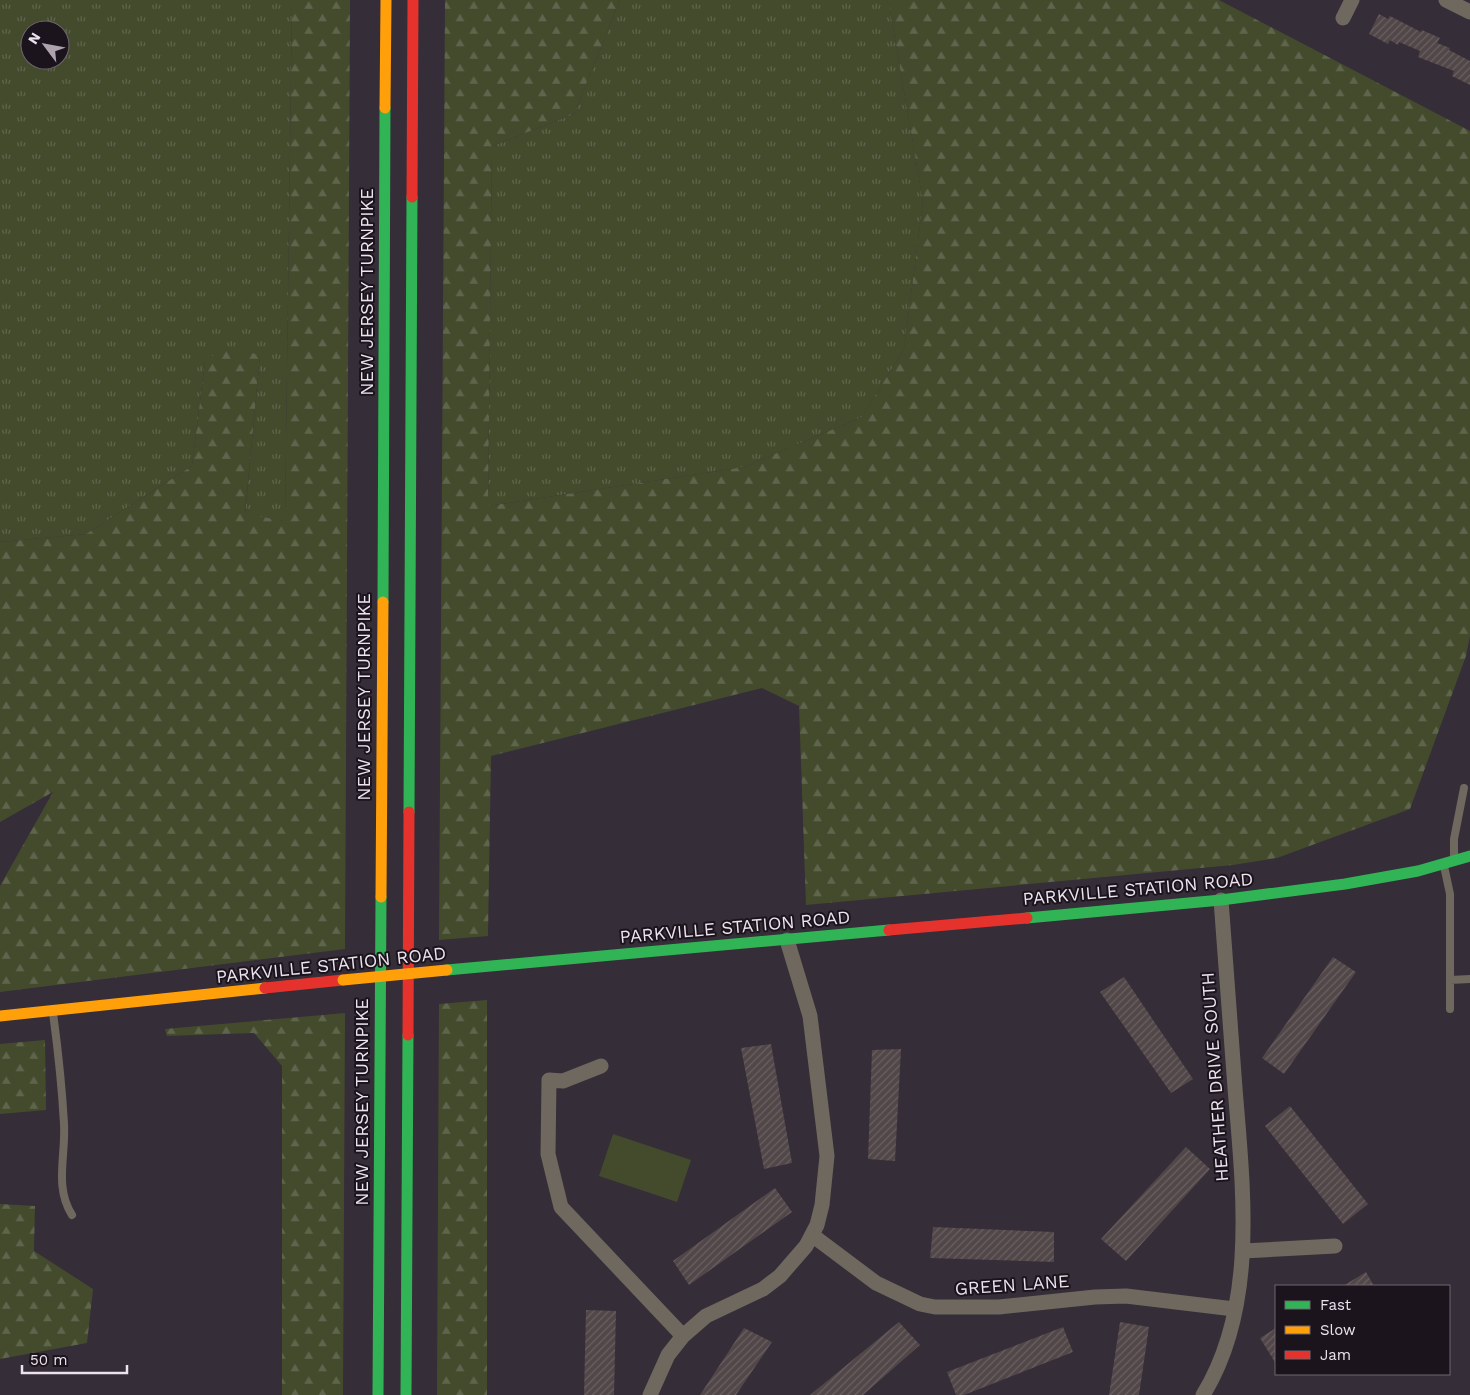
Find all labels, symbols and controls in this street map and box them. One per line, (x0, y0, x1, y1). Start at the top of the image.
north arrow (20, 20, 70, 70)
text: N (24, 29, 44, 47)
street label: NEW JERSEY TURNPIKE (356, 188, 377, 396)
street label: NEW JERSEY TURNPIKE (353, 593, 374, 801)
street label: PARKVILLE STATION ROAD (1022, 868, 1254, 909)
street label: PARKVILLE STATION ROAD (619, 906, 851, 947)
street label: PARKVILLE STATION ROAD (215, 942, 447, 987)
street label: HEATHER DRIVE SOUTH (1197, 972, 1232, 1183)
street label: NEW JERSEY TURNPIKE (351, 998, 372, 1206)
street label: GREEN LANE (954, 1270, 1070, 1299)
legend (1275, 1285, 1450, 1375)
text: Fast (1320, 1296, 1352, 1314)
text: Slow (1320, 1321, 1356, 1339)
scale bar (22, 1342, 128, 1374)
text: Jam (1320, 1346, 1351, 1364)
text: 50 m (30, 1351, 67, 1369)

